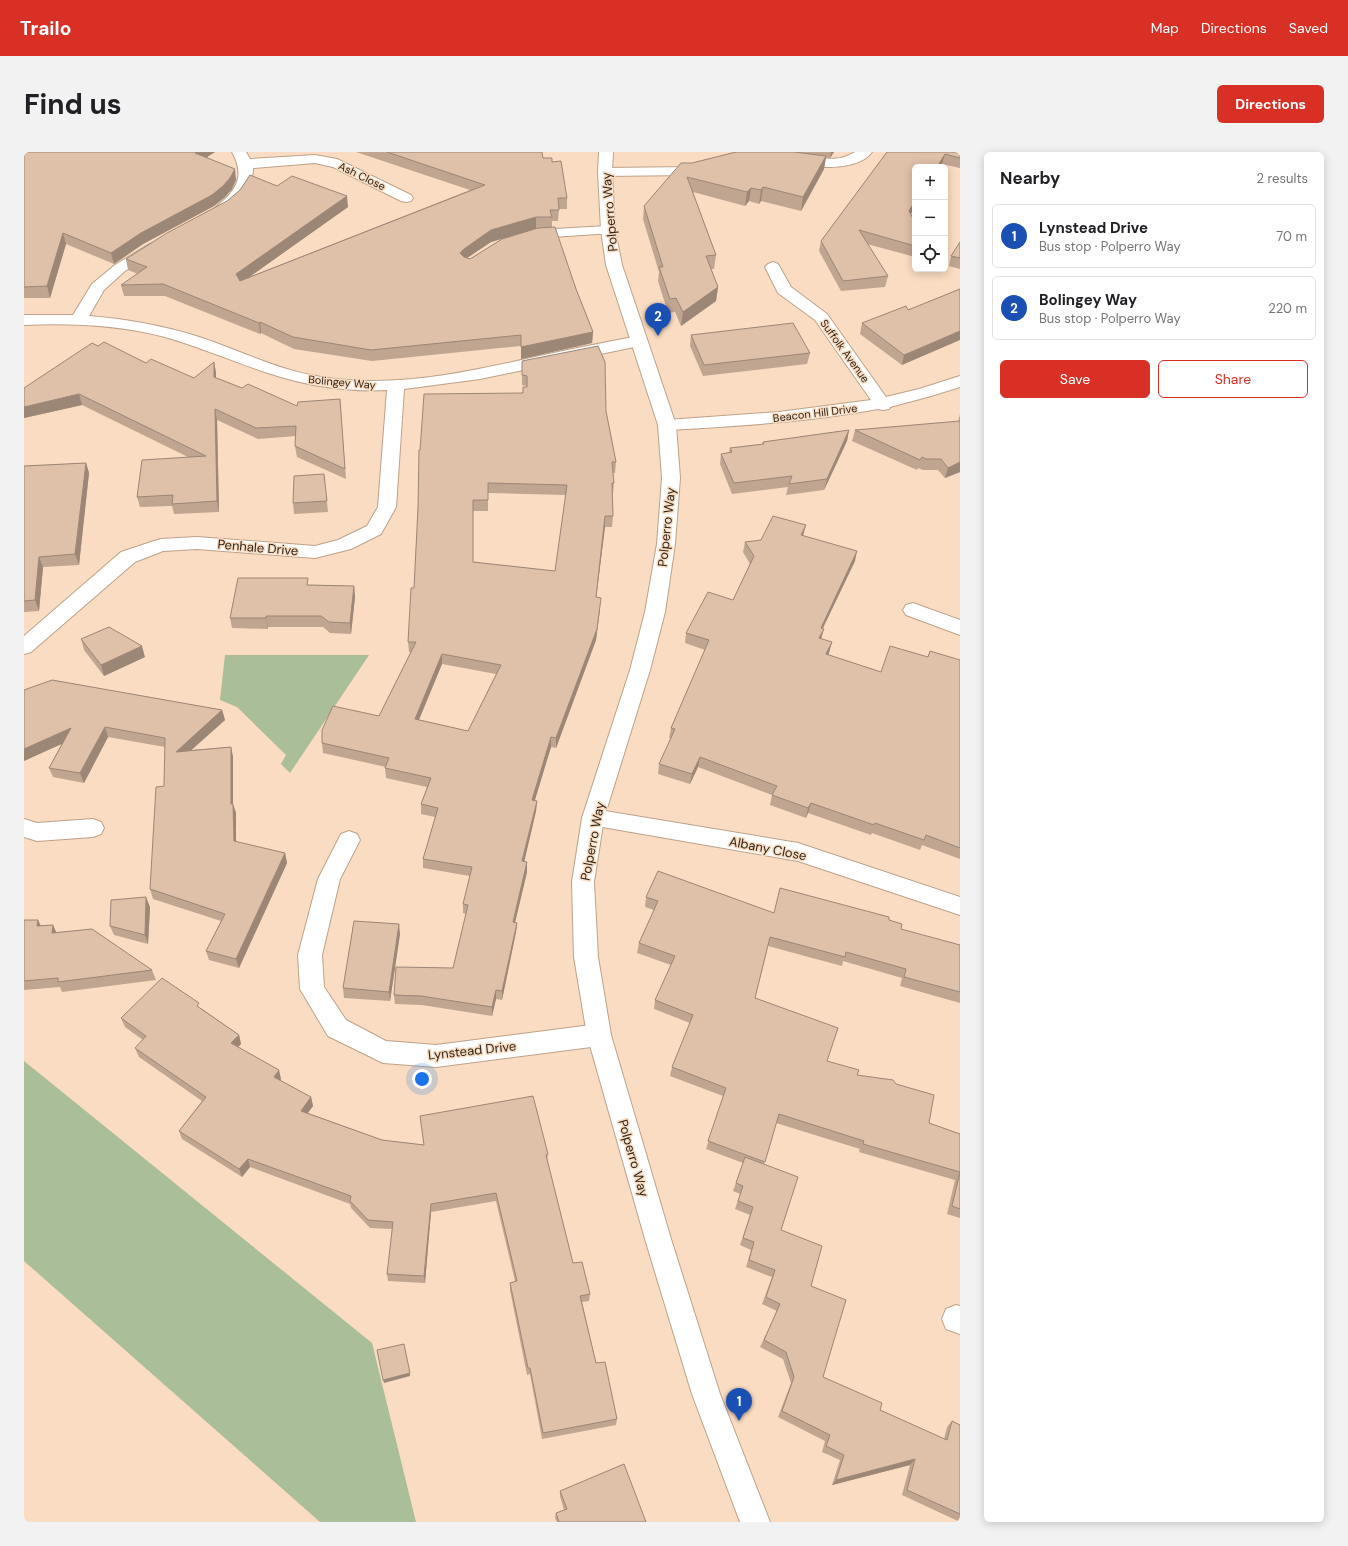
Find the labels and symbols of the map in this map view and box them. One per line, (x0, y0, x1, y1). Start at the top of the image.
street label: Ash Close (336, 159, 388, 193)
street label: Polperro Way (598, 171, 621, 252)
pin: 2 (645, 303, 671, 336)
street label: Suffolk Avenue (817, 317, 873, 385)
street label: Bolingey Way (308, 372, 376, 392)
street label: Beacon Hill Drive (772, 401, 858, 425)
street label: Polperro Way (654, 486, 679, 568)
street label: Penhale Drive (217, 535, 299, 559)
street label: Polperro Way (577, 800, 608, 882)
street label: Albany Close (728, 833, 808, 864)
street label: Lynstead Drive (427, 1037, 517, 1064)
your location (412, 1069, 432, 1089)
street label: Polperro Way (614, 1117, 653, 1199)
pin: 1 (726, 1388, 752, 1421)

